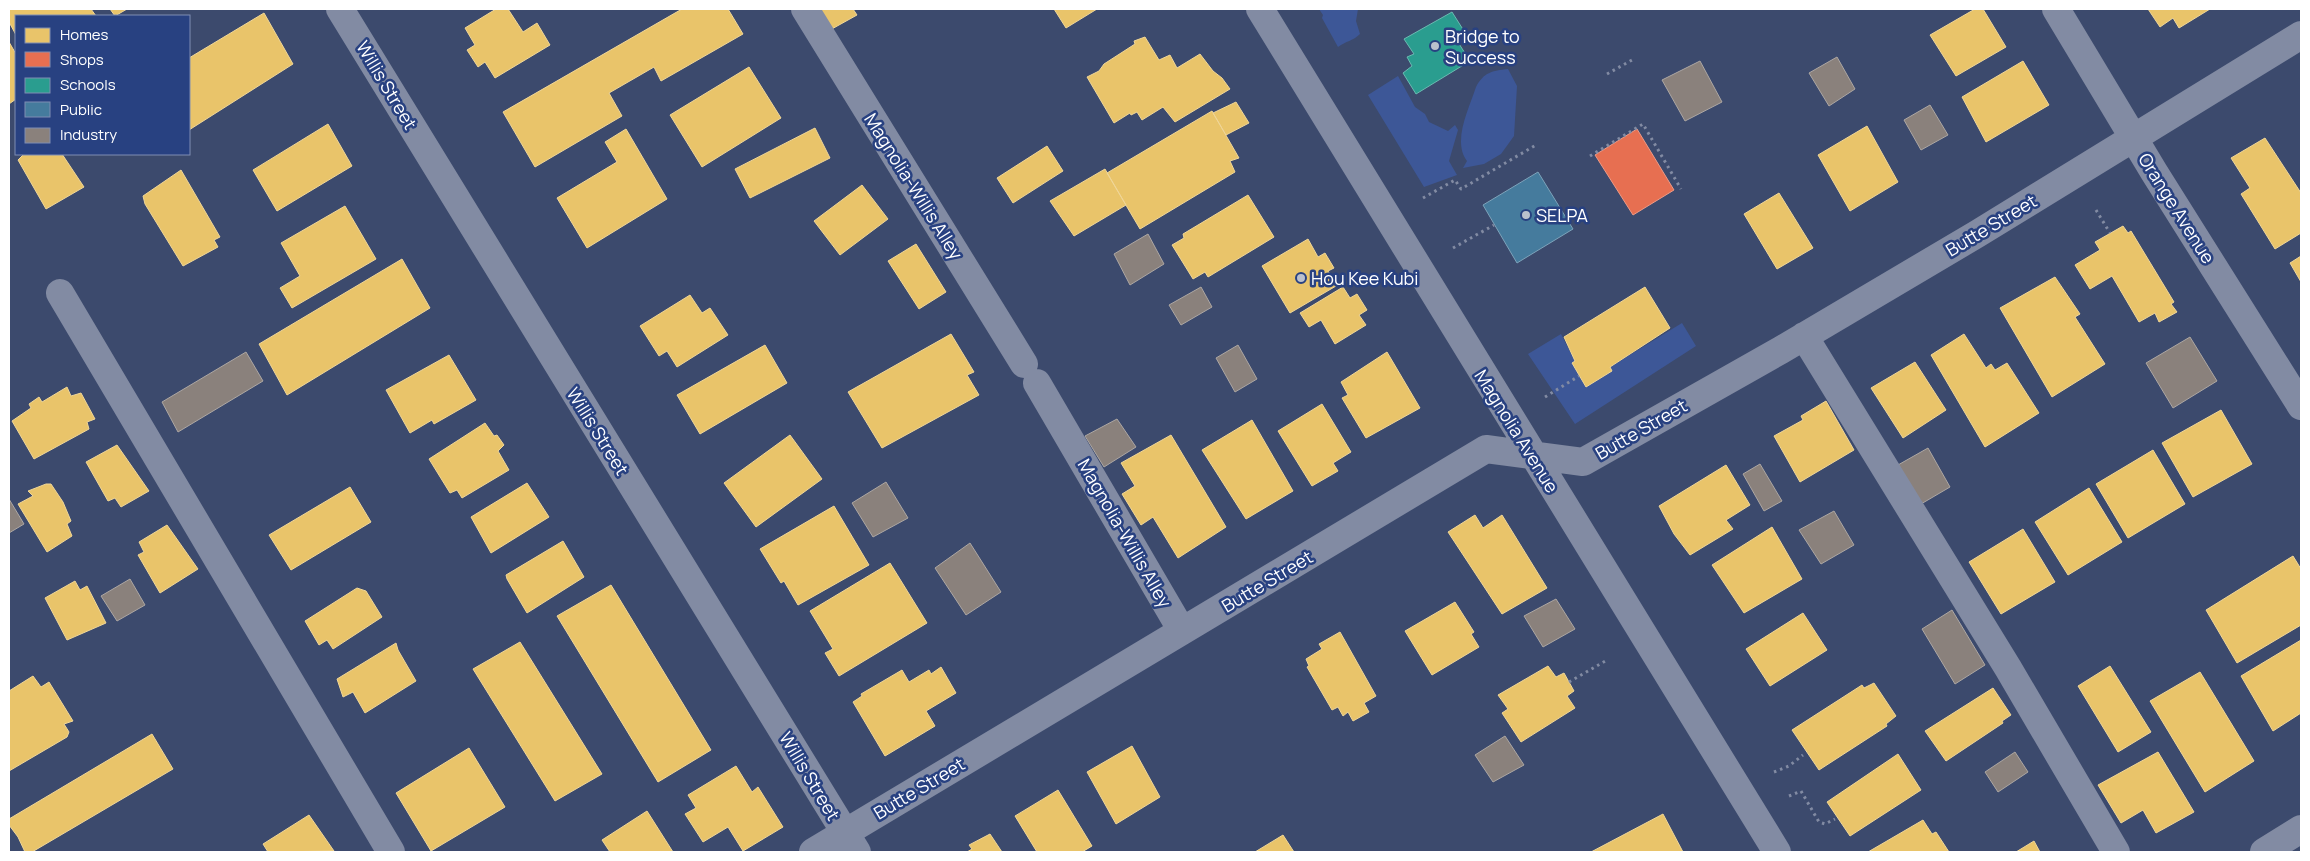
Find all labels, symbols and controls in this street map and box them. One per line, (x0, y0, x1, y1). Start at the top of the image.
legend (15, 15, 190, 155)
text: Homes (60, 24, 109, 45)
place label: Bridge to Success (1445, 24, 1520, 69)
street label: Willis Street (351, 36, 423, 134)
marker: Bridge to Success (1429, 40, 1441, 52)
text: Shops (60, 49, 104, 70)
text: Schools (60, 74, 116, 95)
text: Public (60, 99, 102, 120)
street label: Magnolia-Willis Alley (859, 108, 969, 264)
text: Industry (60, 124, 117, 145)
street label: Orange Avenue (2133, 148, 2221, 268)
street label: Butte Street (1941, 188, 2041, 262)
place label: SELPA (1536, 203, 1589, 227)
marker: SELPA (1520, 209, 1532, 221)
place label: Hou Kee Kubi (1311, 266, 1418, 290)
marker: Hou Kee Kubi (1295, 272, 1307, 284)
street label: Magnolia Avenue (1470, 365, 1564, 497)
street label: Willis Street (562, 383, 634, 479)
street label: Butte Street (1591, 393, 1691, 465)
street label: Magnolia-Willis Alley (1073, 454, 1178, 612)
street label: Butte Street (1217, 544, 1317, 618)
street label: Willis Street (774, 727, 846, 825)
street label: Butte Street (869, 751, 969, 825)

